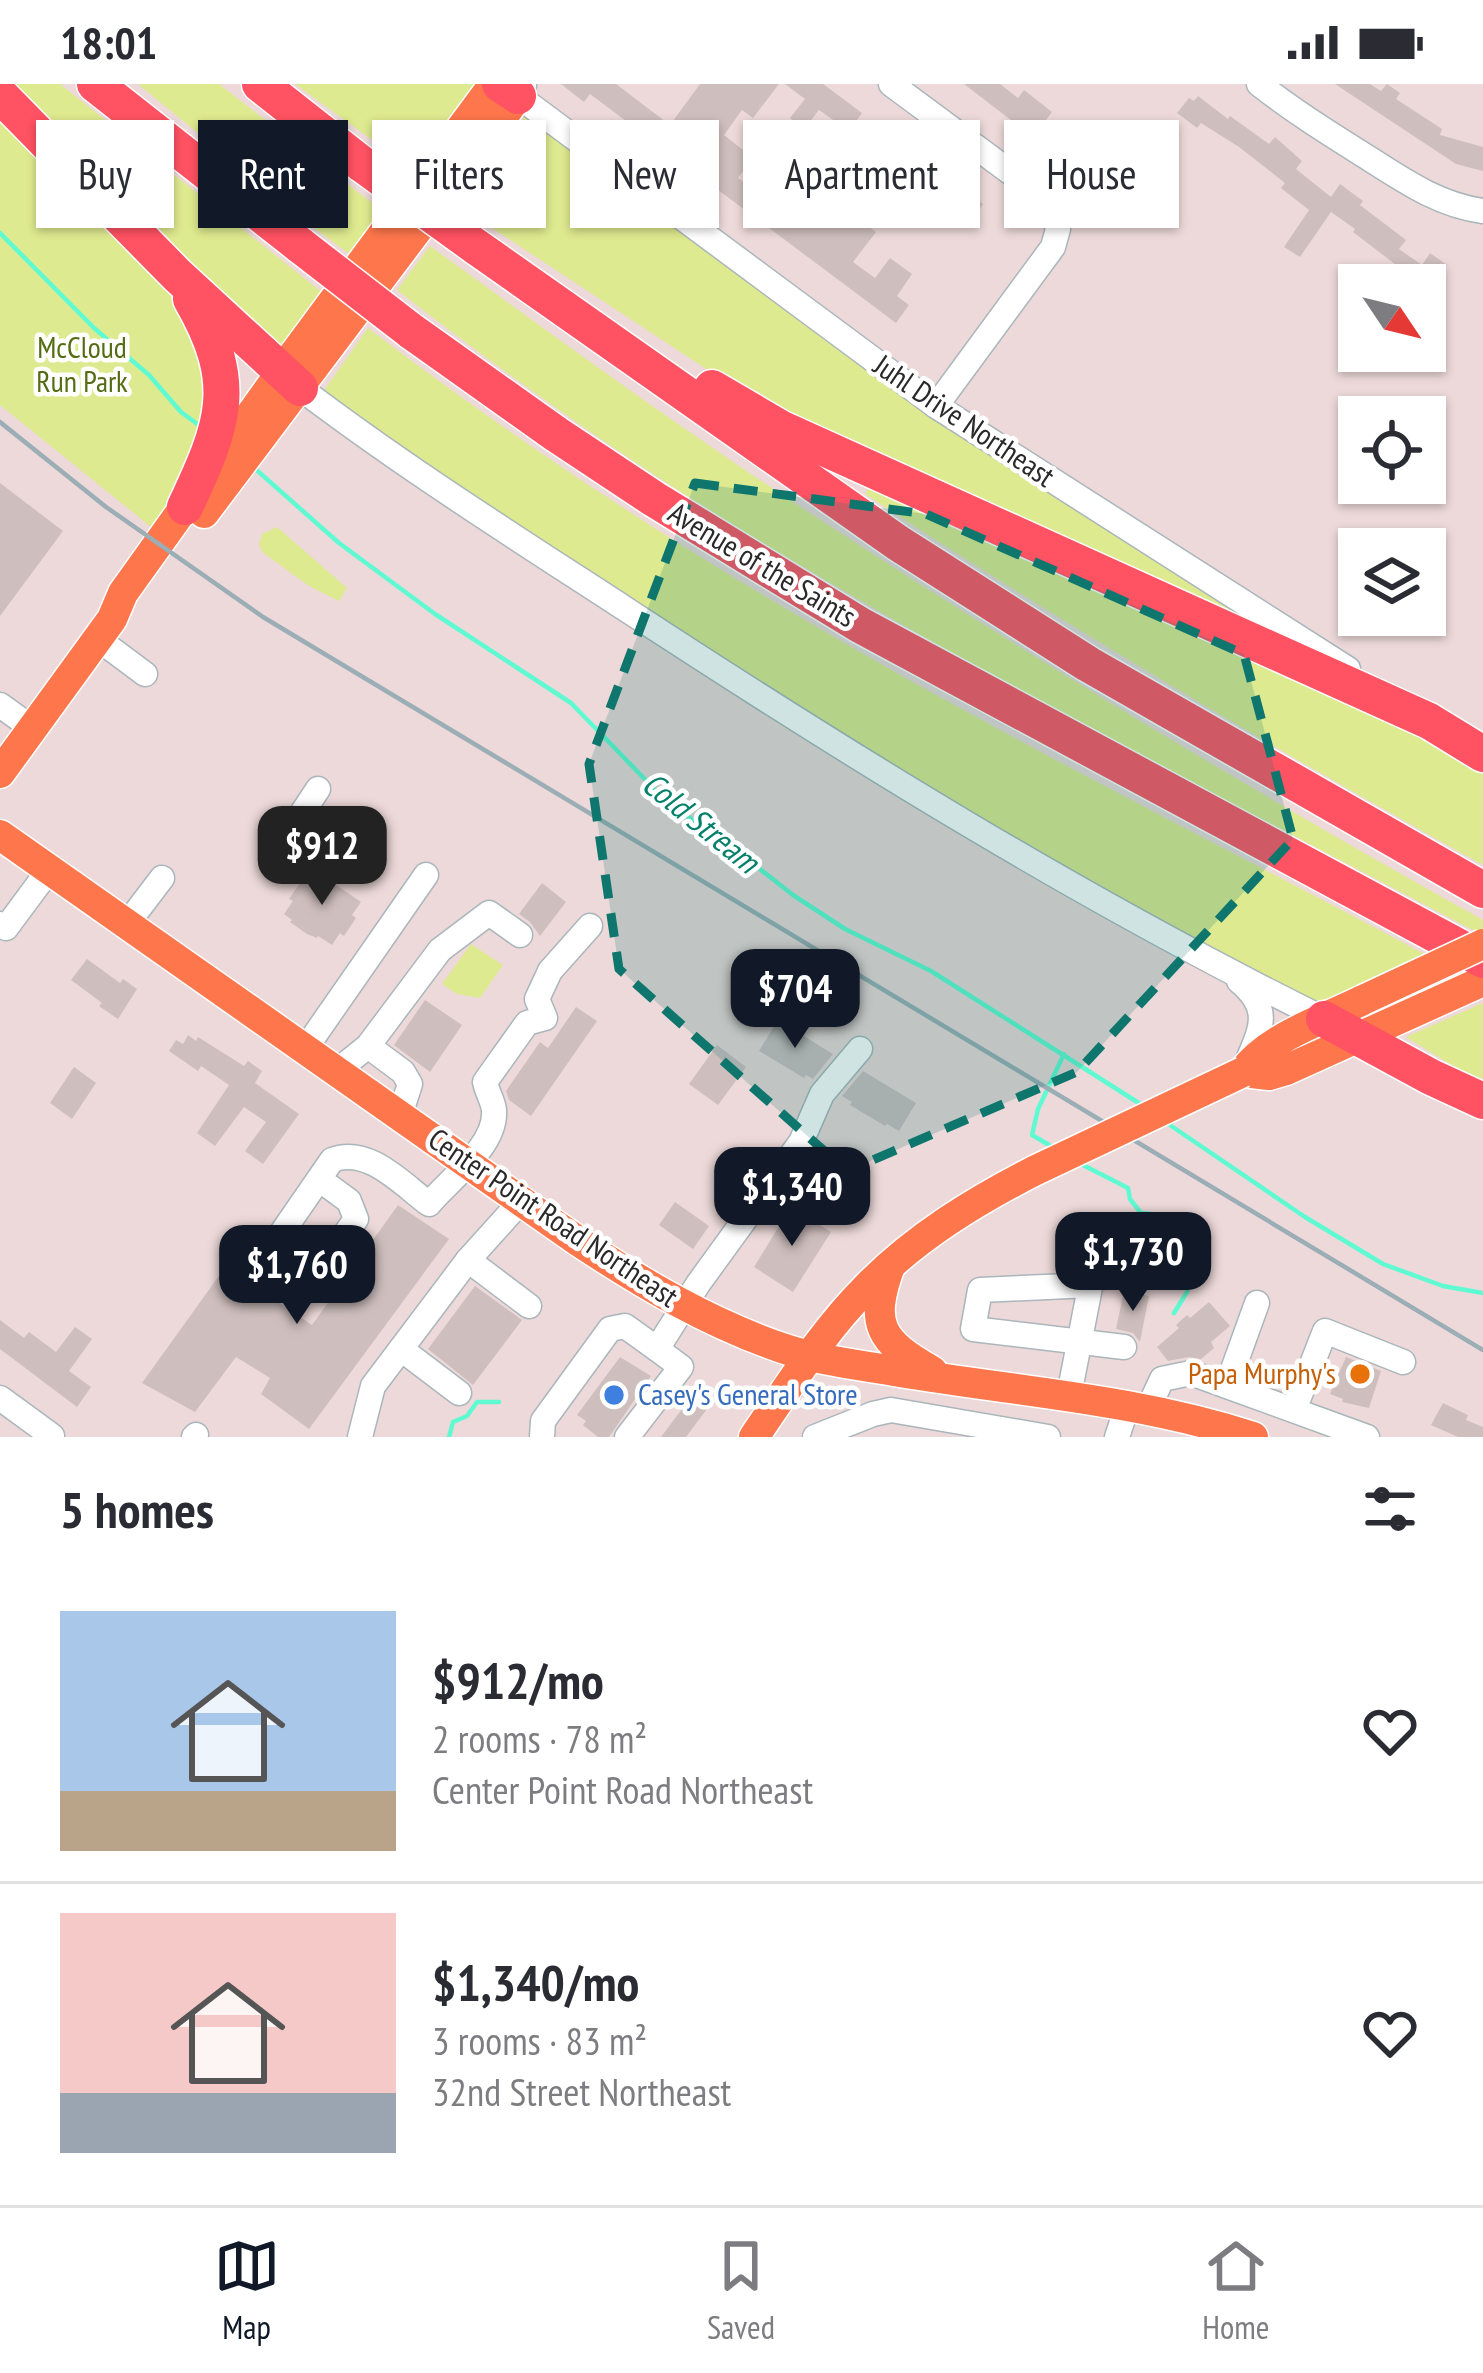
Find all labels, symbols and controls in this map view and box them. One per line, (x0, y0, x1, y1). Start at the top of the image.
text: 18:01 (60, 13, 157, 71)
chip: Buy (36, 120, 174, 228)
chip: Rent (198, 120, 348, 228)
chip: Filters (372, 120, 546, 228)
chip: New (570, 120, 719, 228)
chip: Apartment (743, 120, 980, 228)
chip: House (1004, 120, 1179, 228)
north arrow (1338, 264, 1446, 372)
map controls (1338, 264, 1446, 636)
park label: McCloud Run Park (36, 327, 128, 400)
street label: Juhl Drive Northeast (866, 344, 1063, 495)
button: locate (1338, 396, 1446, 504)
street label: Avenue of the Saints (662, 492, 864, 635)
button: layers (1338, 528, 1446, 636)
water label: Cold Stream (634, 761, 770, 883)
pin: $912 (251, 806, 393, 908)
text: $912 (285, 819, 359, 870)
pin: $704 (724, 949, 866, 1051)
text: $704 (758, 962, 832, 1013)
street label: Center Point Road Northeast (421, 1119, 687, 1315)
pin: $1,340 (694, 1147, 890, 1249)
text: $1,340 (741, 1160, 843, 1211)
pin: $1,730 (1035, 1212, 1231, 1314)
pin: $1,760 (199, 1225, 395, 1327)
text: $1,730 (1082, 1225, 1184, 1276)
text: $1,760 (246, 1238, 348, 1289)
place label: Papa Murphy's (1188, 1353, 1336, 1392)
marker: Papa Murphy's (1347, 1361, 1373, 1387)
place label: Casey's General Store (638, 1374, 858, 1413)
marker: Casey's General Store (601, 1382, 627, 1408)
text: 5 homes (60, 1476, 214, 1542)
icon: filters (1357, 1476, 1423, 1542)
text: $912/mo (432, 1647, 604, 1713)
icon: home (156, 1659, 300, 1803)
icon: heart (1357, 1698, 1423, 1764)
text: 2 rooms · 78 m² (432, 1713, 647, 1764)
text: Center Point Road Northeast (432, 1764, 813, 1815)
text: $1,340/mo (432, 1949, 639, 2015)
icon: home (156, 1961, 300, 2105)
icon: heart (1357, 2000, 1423, 2066)
text: 3 rooms · 83 m² (432, 2015, 647, 2066)
text: 32nd Street Northeast (432, 2066, 731, 2117)
tab: Map (214, 2233, 280, 2348)
tab: Saved (707, 2233, 775, 2348)
tab: Home (1202, 2233, 1269, 2348)

